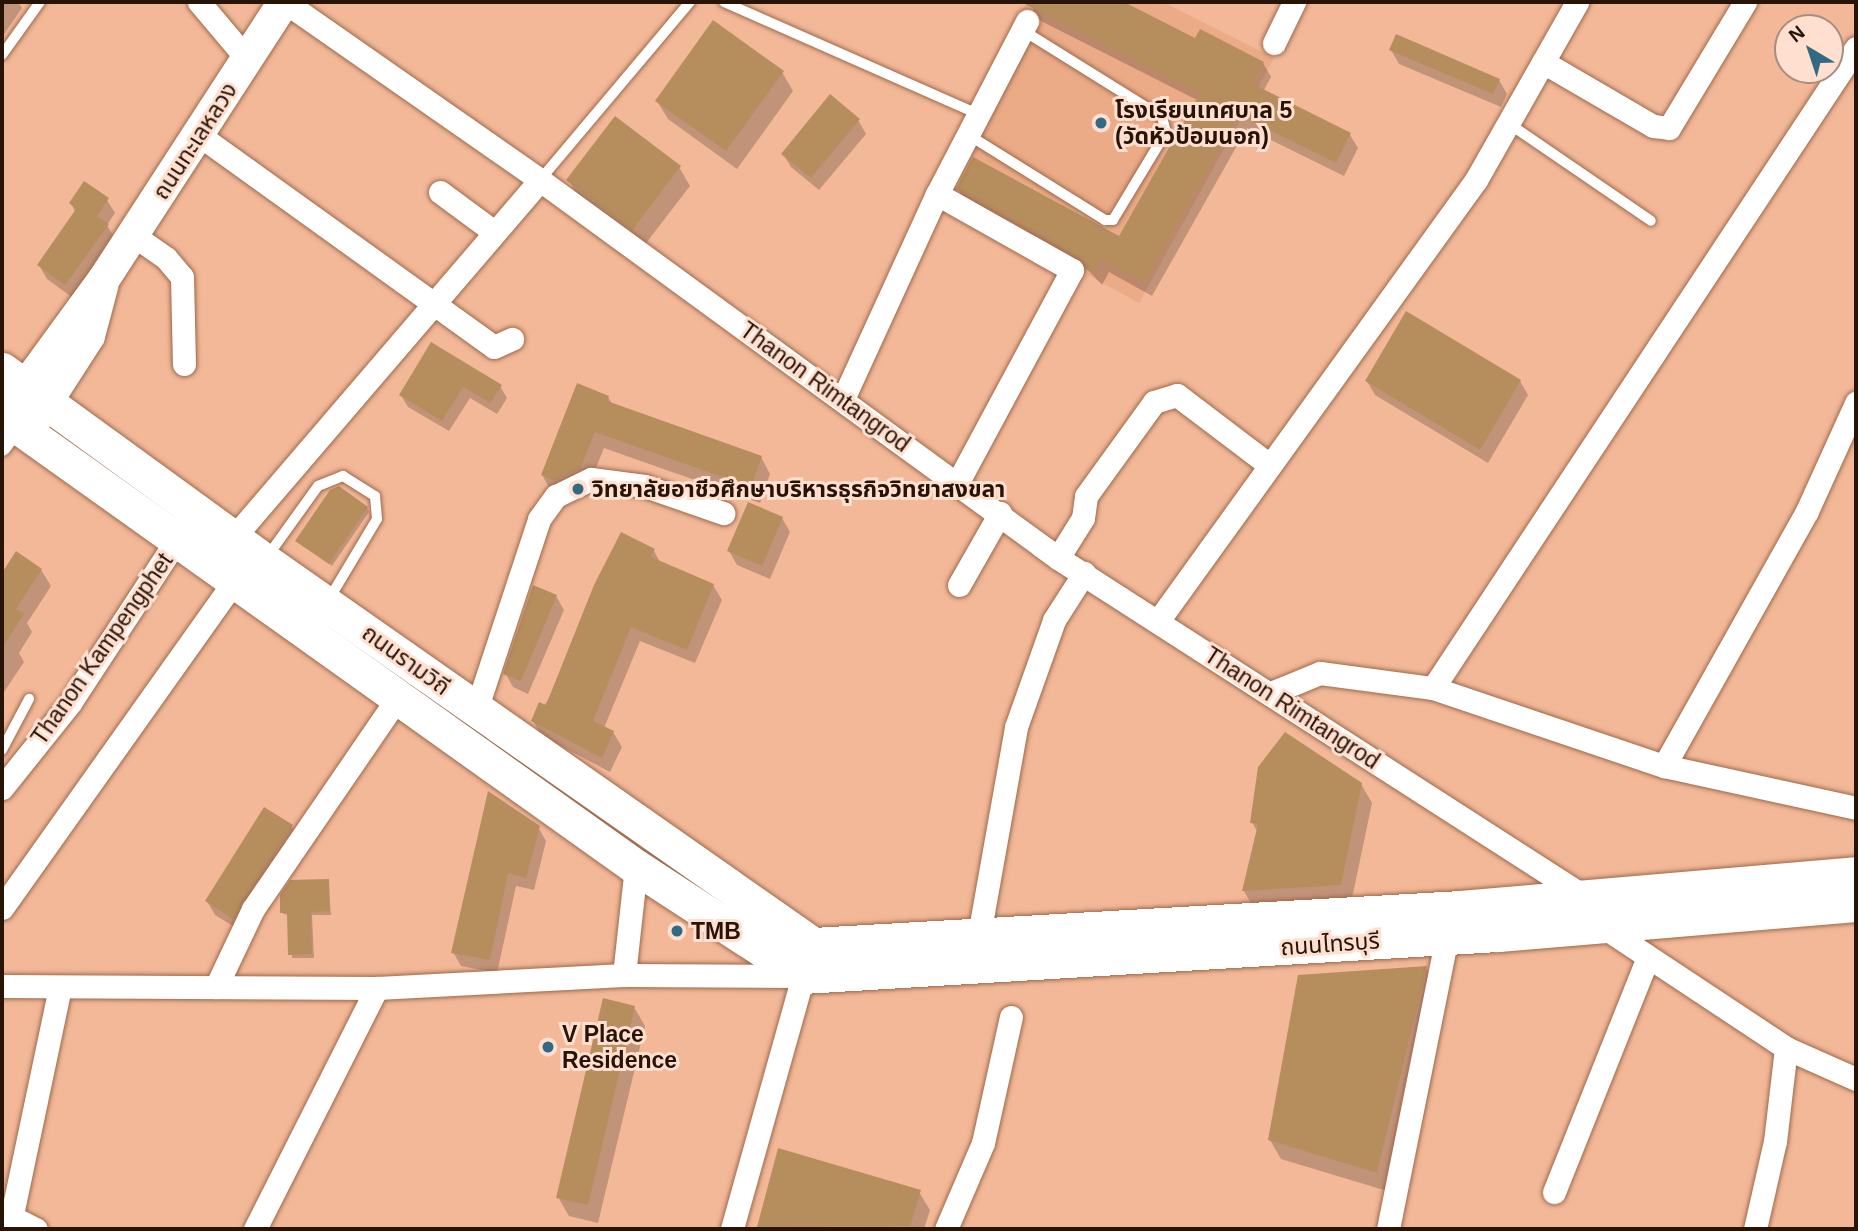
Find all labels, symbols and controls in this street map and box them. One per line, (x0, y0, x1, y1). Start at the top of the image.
north arrow (1774, 14, 1844, 84)
text: N (1785, 21, 1809, 46)
street label: ถนนทะเลหลวง (147, 77, 243, 205)
place label: โรงเรียนเทศบาล 5 (วัดหัวป้อมนอก) (1115, 96, 1292, 150)
marker: โรงเรียนเทศบาล 5 (วัดหัวป้อมนอก) (1093, 115, 1109, 131)
street label: Thanon Rimtangrod (735, 316, 915, 458)
place label: วิทยาลัยอาชีวศึกษาบริหารธุรกิจวิทยาสงขลา (592, 475, 1005, 503)
marker: วิทยาลัยอาชีวศึกษาบริหารธุรกิจวิทยาสงขลา (570, 481, 586, 497)
street label: Thanon Kampengphet (25, 548, 179, 750)
street label: ถนนรามวิถี (357, 619, 455, 701)
street label: Thanon Rimtangrod (1199, 641, 1385, 775)
place label: TMB (691, 917, 741, 945)
marker: TMB (669, 923, 685, 939)
street label: ถนนไทรบุรี (1279, 927, 1381, 961)
place label: V Place Residence (562, 1020, 677, 1074)
marker: V Place Residence (540, 1039, 556, 1055)

